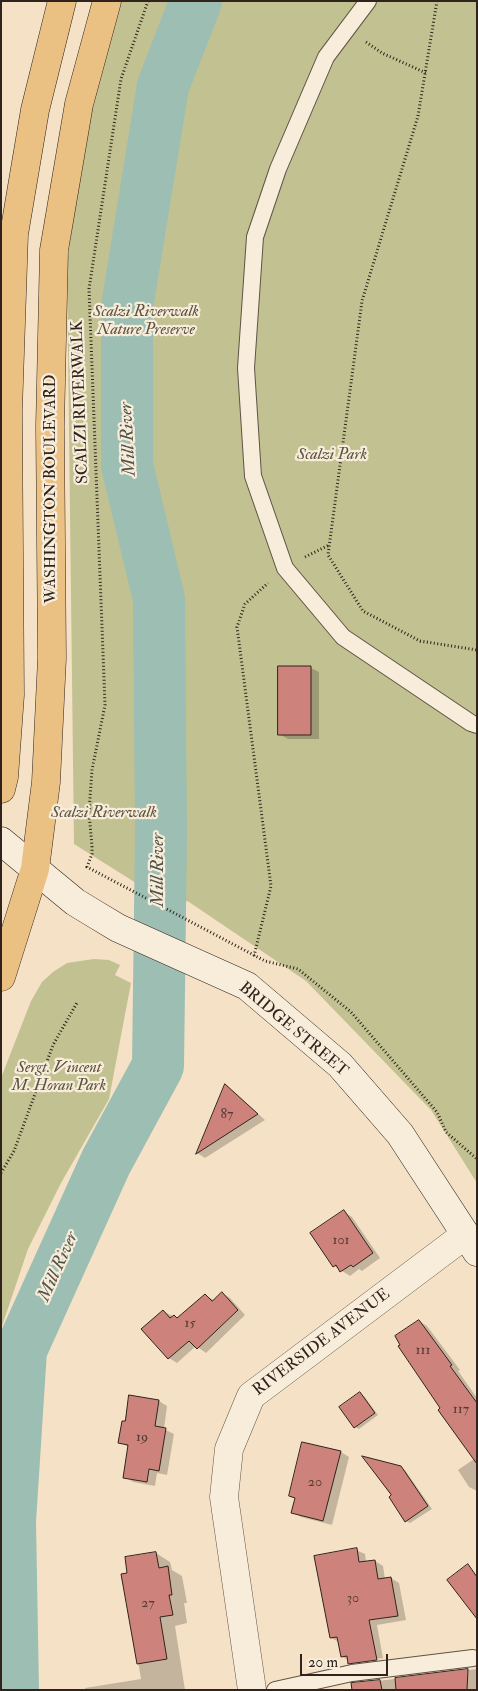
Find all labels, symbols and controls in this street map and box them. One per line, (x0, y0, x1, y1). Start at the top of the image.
park label: Scalzi Riverwalk Nature Preserve (93, 303, 199, 341)
street label: SCALZI RIVERWALK (69, 320, 93, 484)
street label: WASHINGTON BOULEVARD (42, 375, 62, 603)
water label: Mill River (116, 402, 142, 476)
park label: Scalzi Park (297, 446, 367, 466)
park label: Scalzi Riverwalk (51, 804, 157, 824)
water label: Mill River (148, 833, 170, 907)
street label: BRIDGE STREET (234, 979, 352, 1081)
park label: Sergt. Vincent M. Horan Park (12, 1059, 106, 1097)
house number: 87 (221, 1107, 233, 1123)
water label: Mill River (34, 1229, 84, 1305)
house number: 101 (332, 1233, 350, 1249)
street label: RIVERSIDE AVENUE (250, 1285, 394, 1401)
house number: 15 (184, 1316, 196, 1332)
house number: 111 (416, 1343, 430, 1359)
house number: 117 (453, 1402, 469, 1418)
house number: 19 (136, 1430, 148, 1446)
house number: 20 (308, 1475, 322, 1491)
house number: 30 (347, 1591, 359, 1607)
house number: 27 (141, 1596, 155, 1612)
scale bar (303, 1644, 390, 1676)
text: 20 m (308, 1653, 338, 1672)

